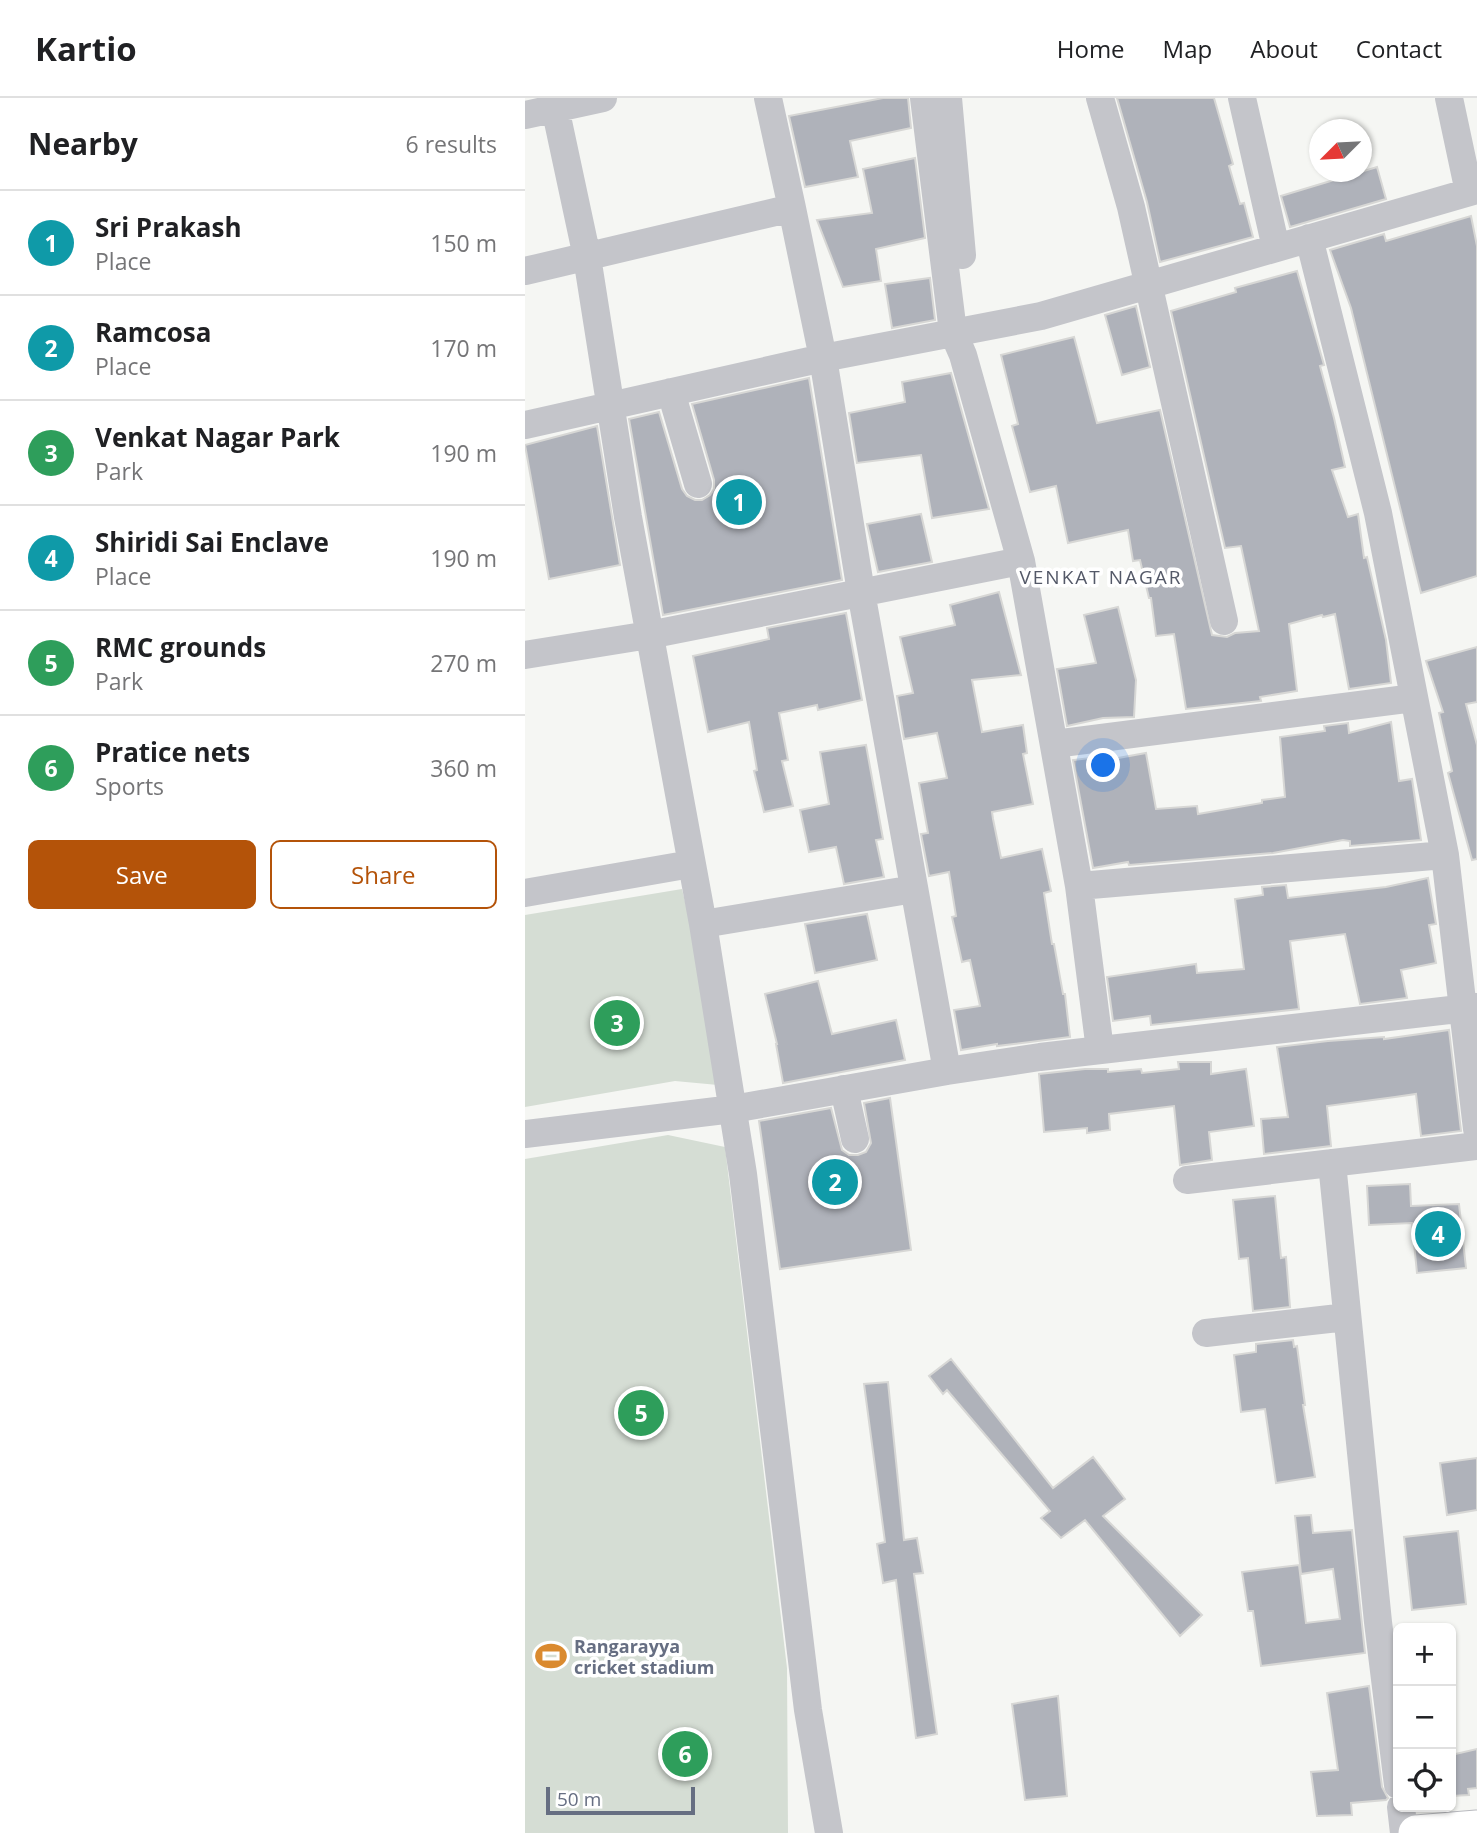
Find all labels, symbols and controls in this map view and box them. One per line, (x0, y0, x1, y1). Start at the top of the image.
text: Kartio (35, 26, 137, 71)
text: Home (1057, 32, 1125, 65)
text: Map (1163, 32, 1212, 65)
text: About (1250, 32, 1318, 65)
text: Contact (1356, 32, 1442, 65)
north arrow (1309, 119, 1372, 182)
text: Nearby (28, 123, 138, 164)
text: 6 results (406, 128, 497, 160)
text: Sri Prakash (95, 209, 242, 245)
text: 1 (44, 227, 58, 259)
text: 150 m (430, 227, 497, 259)
text: Place (95, 245, 151, 277)
text: Ramcosa (95, 314, 212, 350)
text: 2 (44, 332, 58, 364)
text: 170 m (430, 332, 497, 364)
text: Place (95, 350, 151, 382)
text: Venkat Nagar Park (95, 419, 340, 455)
text: 3 (44, 437, 58, 469)
text: 190 m (430, 437, 497, 469)
text: Park (95, 455, 143, 487)
pin: 1 (716, 476, 762, 528)
text: Shiridi Sai Enclave (95, 524, 329, 560)
text: 4 (44, 542, 58, 574)
text: 190 m (430, 542, 497, 574)
text: Place (95, 560, 151, 592)
district label: VENKAT NAGAR (1019, 564, 1183, 590)
text: RMC grounds (95, 629, 266, 665)
text: 5 (44, 647, 58, 679)
text: 270 m (430, 647, 497, 679)
text: Park (95, 665, 143, 697)
text: Pratice nets (95, 734, 250, 770)
your location (1086, 748, 1120, 782)
text: 6 (44, 752, 58, 784)
text: 360 m (430, 752, 497, 784)
text: Sports (95, 770, 164, 802)
button: Save (28, 840, 256, 909)
button: Share (270, 840, 497, 909)
pin: 3 (594, 997, 640, 1049)
pin: 2 (812, 1156, 858, 1208)
pin: 4 (1415, 1208, 1461, 1260)
pin: 5 (618, 1387, 664, 1439)
map controls (1393, 1623, 1456, 1812)
button: + (1393, 1623, 1456, 1686)
place label: Rangarayya cricket stadium (574, 1634, 714, 1679)
sports icon: Rangarayya cricket stadium (534, 1639, 568, 1673)
button: − (1393, 1686, 1456, 1749)
pin: 6 (662, 1728, 708, 1780)
button: locate (1393, 1749, 1456, 1812)
scale bar (546, 1784, 695, 1816)
text: 50 m (557, 1786, 601, 1812)

